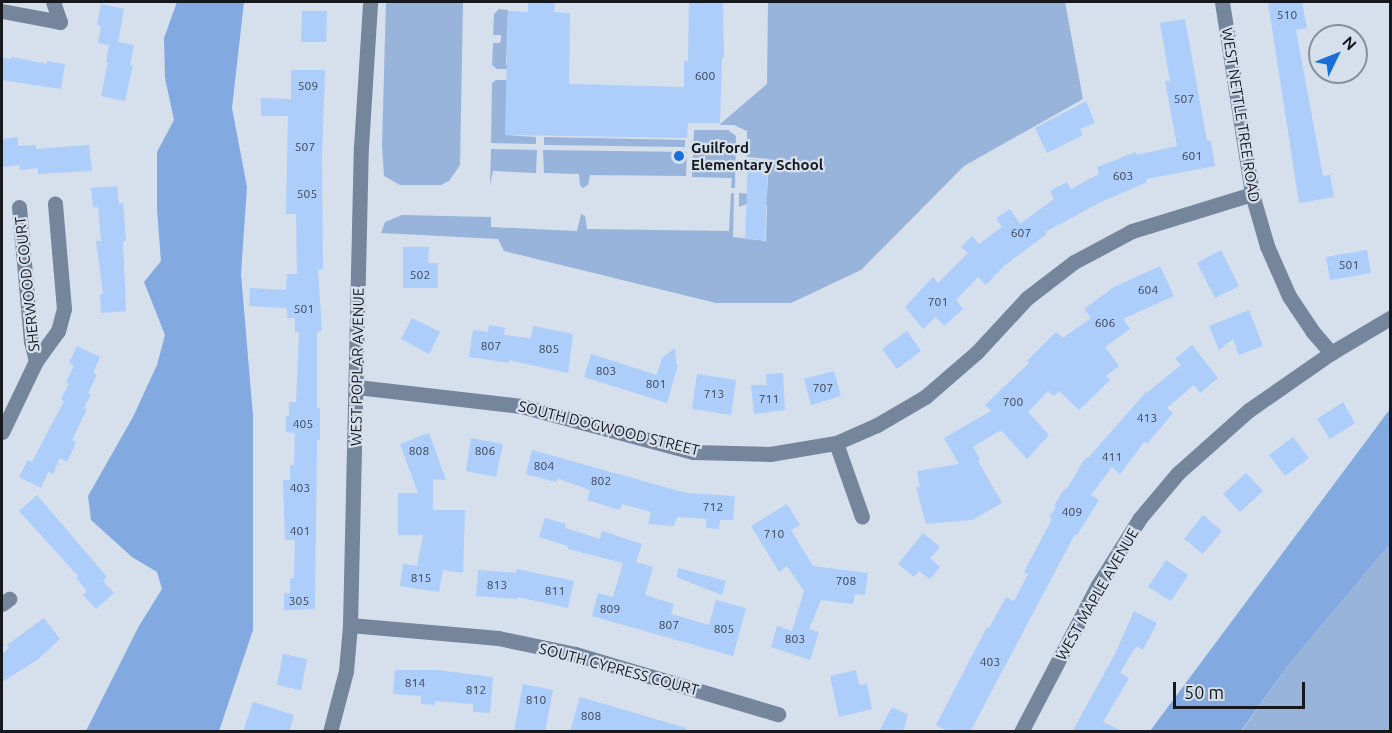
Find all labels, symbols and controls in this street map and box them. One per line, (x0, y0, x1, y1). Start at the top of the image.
house number: 510 (1277, 8, 1297, 22)
north arrow (1308, 24, 1368, 84)
street label: WEST NETTLE TREE ROAD (1218, 26, 1264, 204)
text: N (1339, 33, 1360, 54)
house number: 600 (695, 69, 715, 83)
house number: 509 (298, 79, 318, 93)
house number: 507 (1174, 92, 1194, 106)
place label: Guilford Elementary School (691, 138, 823, 173)
house number: 507 (295, 140, 315, 154)
marker: Guilford Elementary School (672, 149, 686, 163)
house number: 601 (1182, 149, 1202, 163)
house number: 603 (1113, 169, 1133, 183)
house number: 505 (297, 187, 317, 201)
street label: SHERWOOD COURT (11, 216, 43, 352)
house number: 607 (1011, 226, 1031, 240)
house number: 501 (1339, 258, 1359, 272)
house number: 502 (410, 268, 430, 282)
house number: 604 (1138, 283, 1158, 297)
street label: WEST POPLAR AVENUE (347, 288, 367, 446)
house number: 701 (928, 295, 948, 309)
house number: 501 (294, 302, 314, 316)
house number: 606 (1095, 316, 1115, 330)
house number: 807 (481, 339, 501, 353)
house number: 805 (539, 342, 559, 356)
house number: 803 (596, 364, 616, 378)
house number: 801 (646, 377, 666, 391)
house number: 707 (813, 381, 833, 395)
house number: 713 (704, 387, 724, 401)
house number: 711 (759, 392, 779, 406)
house number: 700 (1003, 395, 1023, 409)
street label: SOUTH DOGWOOD STREET (517, 397, 701, 459)
house number: 413 (1137, 411, 1157, 425)
house number: 405 (293, 417, 313, 431)
house number: 808 (409, 444, 429, 458)
house number: 806 (475, 444, 495, 458)
house number: 411 (1102, 450, 1122, 464)
house number: 804 (534, 459, 554, 473)
house number: 802 (591, 474, 611, 488)
house number: 403 (290, 481, 310, 495)
house number: 712 (703, 500, 723, 514)
house number: 409 (1062, 505, 1082, 519)
house number: 401 (290, 524, 310, 538)
street label: WEST MAPLE AVENUE (1052, 525, 1142, 663)
house number: 710 (764, 527, 784, 541)
house number: 815 (411, 571, 431, 585)
house number: 708 (836, 574, 856, 588)
house number: 813 (487, 578, 507, 592)
house number: 811 (545, 584, 565, 598)
house number: 305 (289, 594, 309, 608)
house number: 809 (600, 602, 620, 616)
house number: 807 (659, 618, 679, 632)
house number: 805 (714, 622, 734, 636)
house number: 803 (785, 632, 805, 646)
street label: SOUTH CYPRESS COURT (537, 639, 701, 699)
house number: 403 (980, 655, 1000, 669)
scale bar (1176, 670, 1308, 708)
house number: 814 (405, 676, 425, 690)
text: 50 m (1184, 682, 1224, 702)
house number: 812 (466, 683, 486, 697)
house number: 810 (526, 693, 546, 707)
house number: 808 (581, 709, 601, 723)

